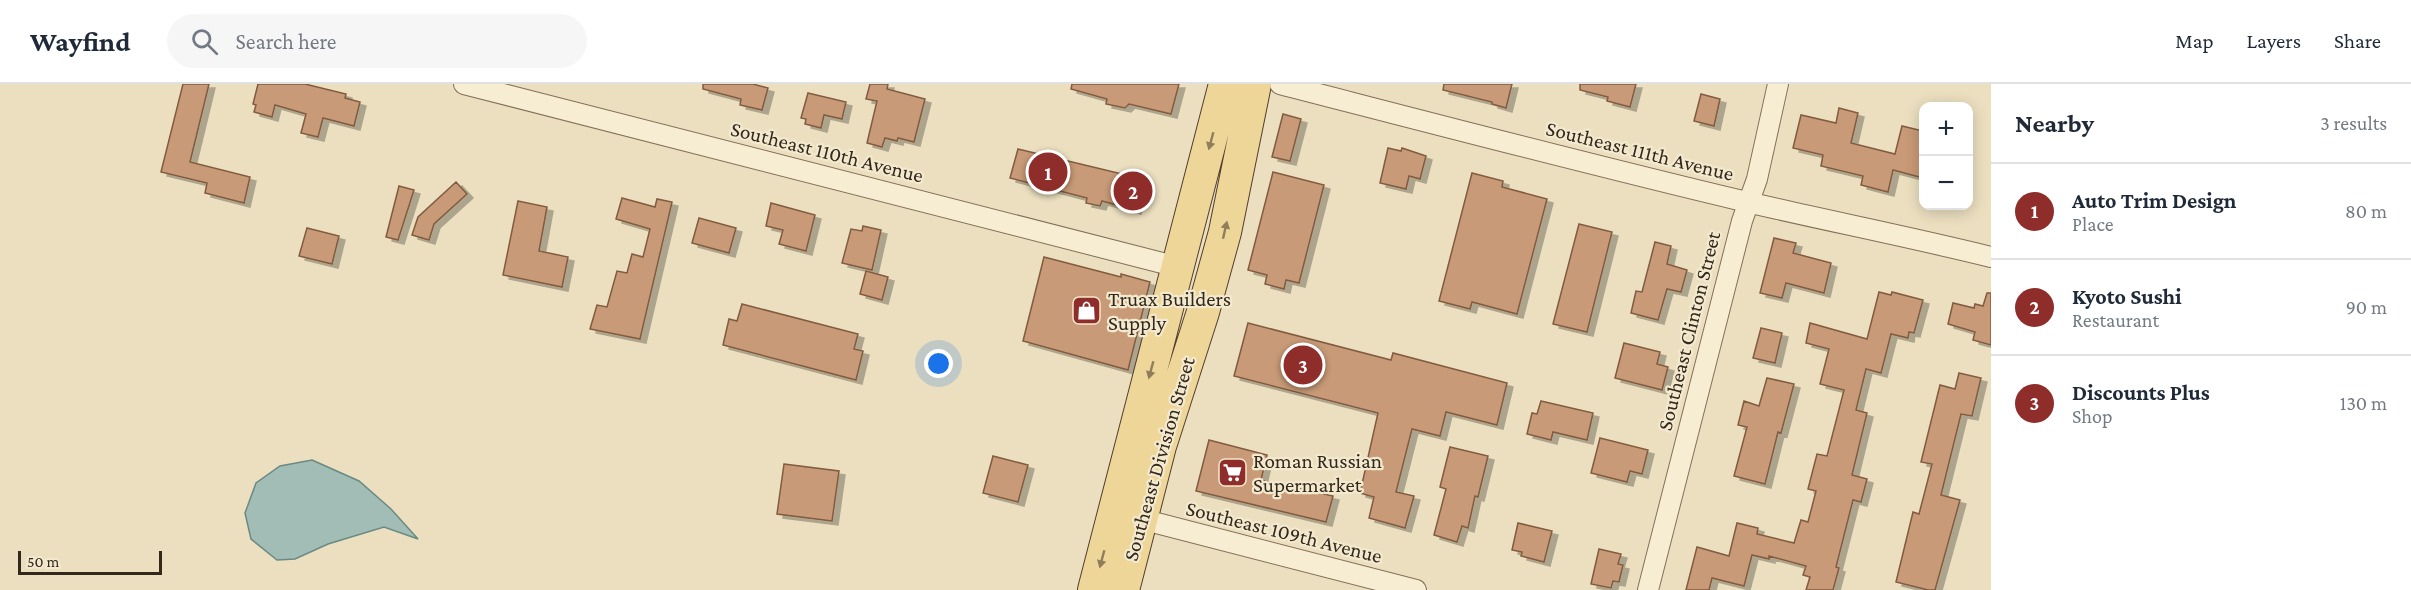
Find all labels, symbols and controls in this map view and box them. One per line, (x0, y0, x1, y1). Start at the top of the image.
search box (167, 14, 587, 68)
icon: search (188, 25, 221, 58)
text: Wayfind (30, 26, 131, 57)
text: Search here (236, 29, 336, 54)
text: Map (2175, 29, 2214, 53)
text: Layers (2247, 29, 2301, 53)
text: Share (2334, 29, 2381, 53)
map controls (1919, 102, 1973, 210)
button: + (1919, 102, 1973, 156)
text: Nearby (2015, 109, 2094, 138)
text: 3 results (2320, 112, 2387, 134)
street label: Southeast 110th Avenue (728, 116, 926, 188)
street label: Southeast 111th Avenue (1544, 116, 1736, 186)
one-way arrow (1205, 131, 1215, 150)
pin: 1 (1028, 150, 1068, 194)
button: − (1919, 156, 1973, 210)
pin: 2 (1114, 168, 1152, 214)
text: Auto Trim Design (2072, 188, 2236, 213)
text: 1 (2031, 200, 2038, 222)
text: 80 m (2345, 200, 2387, 222)
text: Place (2072, 213, 2114, 235)
one-way arrow (1220, 221, 1230, 239)
street label: Southeast Clinton Street (1653, 228, 1726, 433)
text: Kyoto Sushi (2072, 284, 2182, 309)
place label: Truax Builders Supply (1108, 287, 1231, 335)
shop icon: Truax Builders Supply (1071, 295, 1103, 327)
text: 2 (2029, 296, 2040, 318)
text: 90 m (2346, 296, 2387, 318)
text: Restaurant (2072, 309, 2159, 331)
pin: 3 (1284, 342, 1322, 388)
your location (924, 349, 953, 378)
street label: Southeast Division Street (1118, 353, 1200, 564)
one-way arrow (1145, 361, 1155, 379)
text: Discounts Plus (2072, 380, 2210, 405)
text: 3 (2030, 392, 2039, 414)
text: 130 m (2340, 392, 2387, 414)
text: Shop (2072, 405, 2113, 427)
place label: Roman Russian Supermarket (1253, 449, 1382, 497)
supermarket icon: Roman Russian Supermarket (1216, 457, 1248, 489)
street label: Southeast 109th Avenue (1183, 496, 1385, 568)
scale bar (18, 548, 162, 576)
one-way arrow (1097, 550, 1107, 568)
text: 50 m (27, 553, 59, 570)

